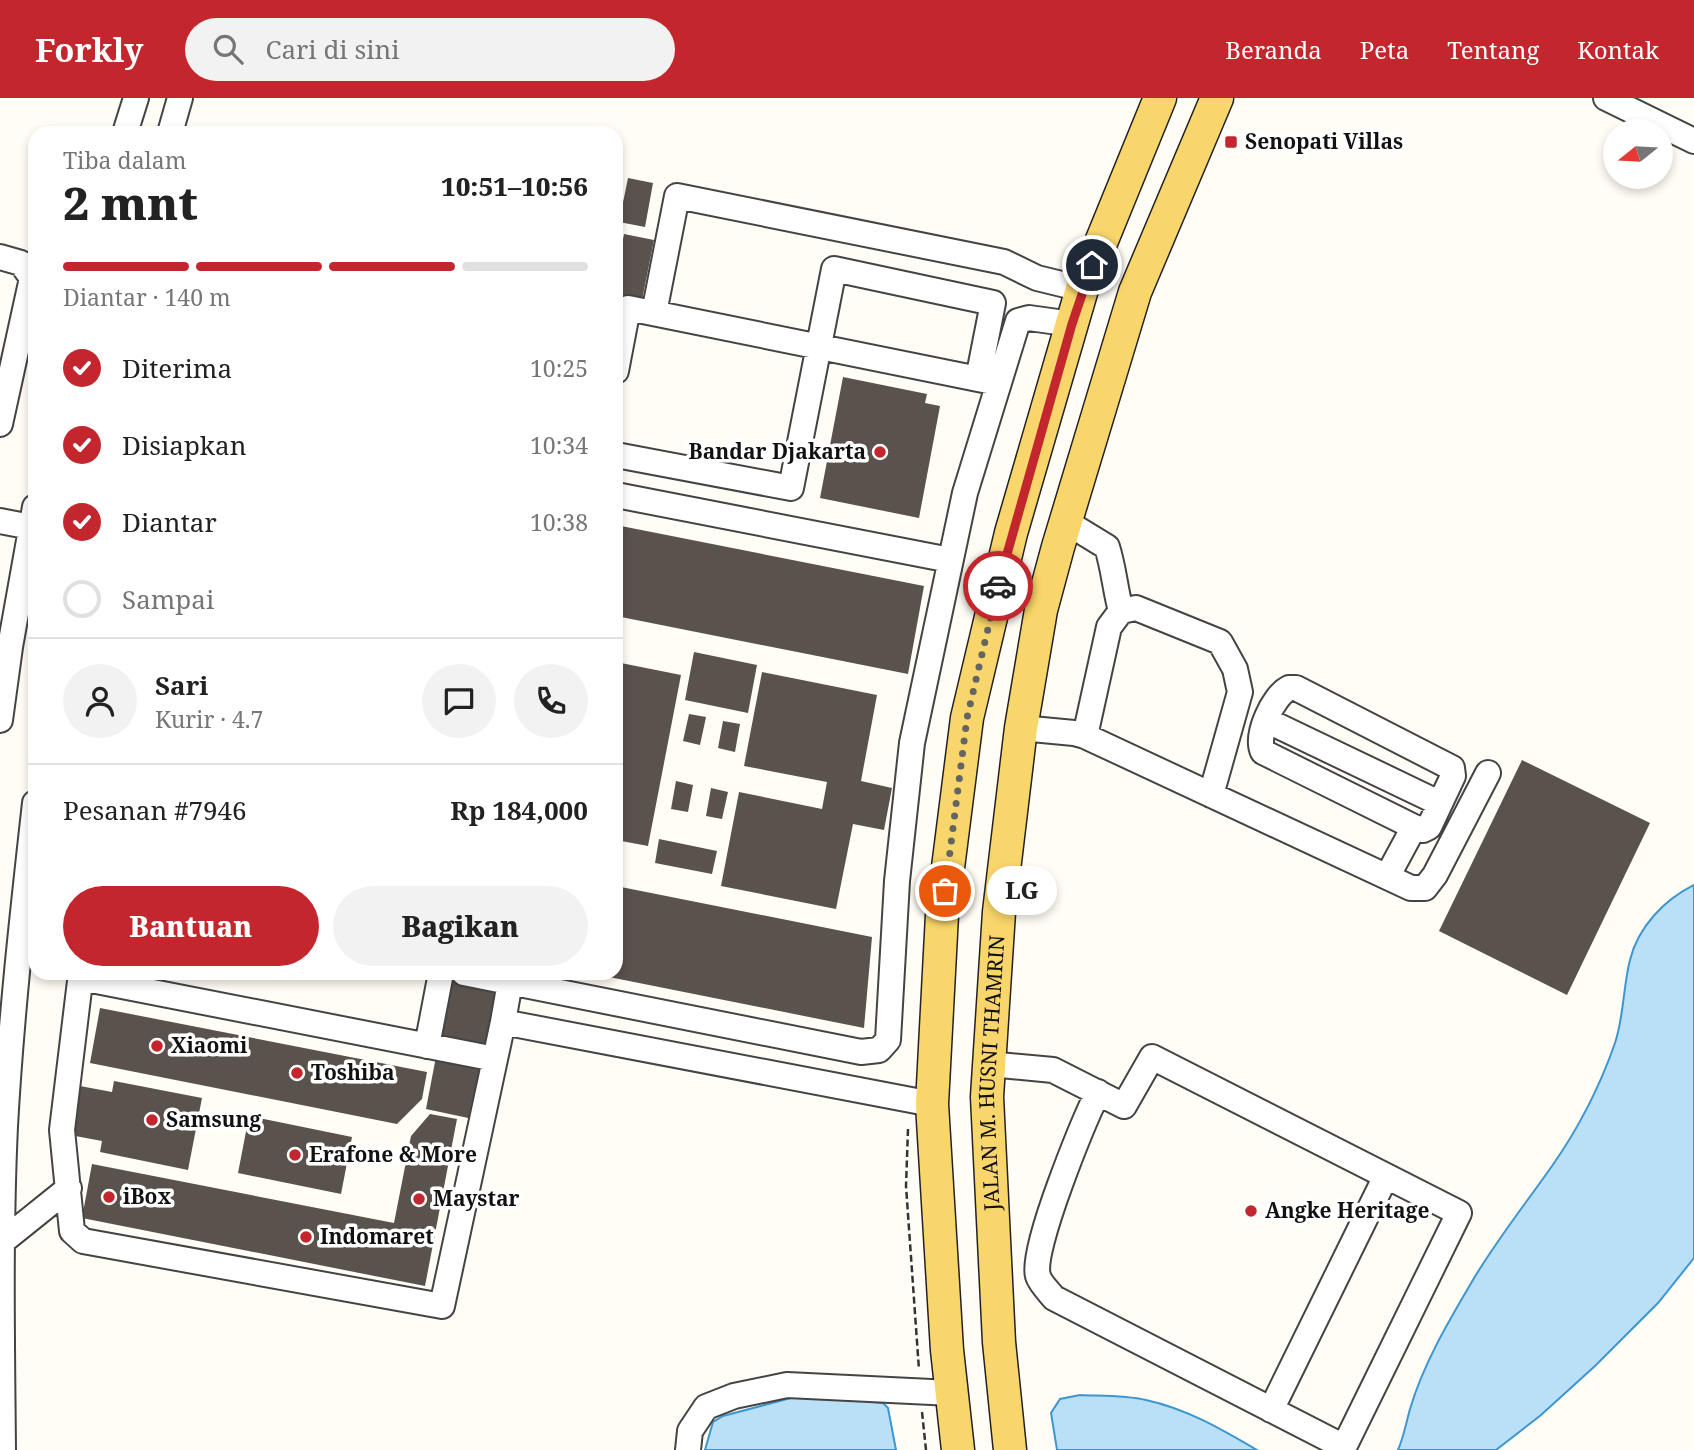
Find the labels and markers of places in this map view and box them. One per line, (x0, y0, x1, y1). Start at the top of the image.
place label: Senopati Villas (1245, 127, 1403, 155)
marker: Senopati Villas (1223, 134, 1239, 150)
pin (1062, 235, 1122, 295)
place label: Bandar Djakarta (689, 437, 866, 465)
marker: Bandar Djakarta (872, 444, 888, 460)
pin (915, 861, 975, 921)
callout: LG (987, 866, 1057, 916)
place label: Xiaomi (171, 1031, 248, 1059)
marker: Xiaomi (149, 1038, 165, 1054)
place label: Toshiba (311, 1058, 395, 1086)
marker: Toshiba (289, 1065, 305, 1081)
place label: Samsung (166, 1105, 262, 1133)
marker: Samsung (144, 1112, 160, 1128)
place label: Erafone & More (309, 1140, 477, 1168)
marker: Erafone & More (287, 1147, 303, 1163)
place label: iBox (123, 1182, 171, 1210)
place label: Maystar (433, 1184, 520, 1212)
marker: iBox (101, 1189, 117, 1205)
marker: Maystar (411, 1191, 427, 1207)
place label: Angke Heritage (1265, 1196, 1429, 1224)
marker: Angke Heritage (1243, 1203, 1259, 1219)
place label: Indomaret (320, 1222, 434, 1250)
marker: Indomaret (298, 1229, 314, 1245)

